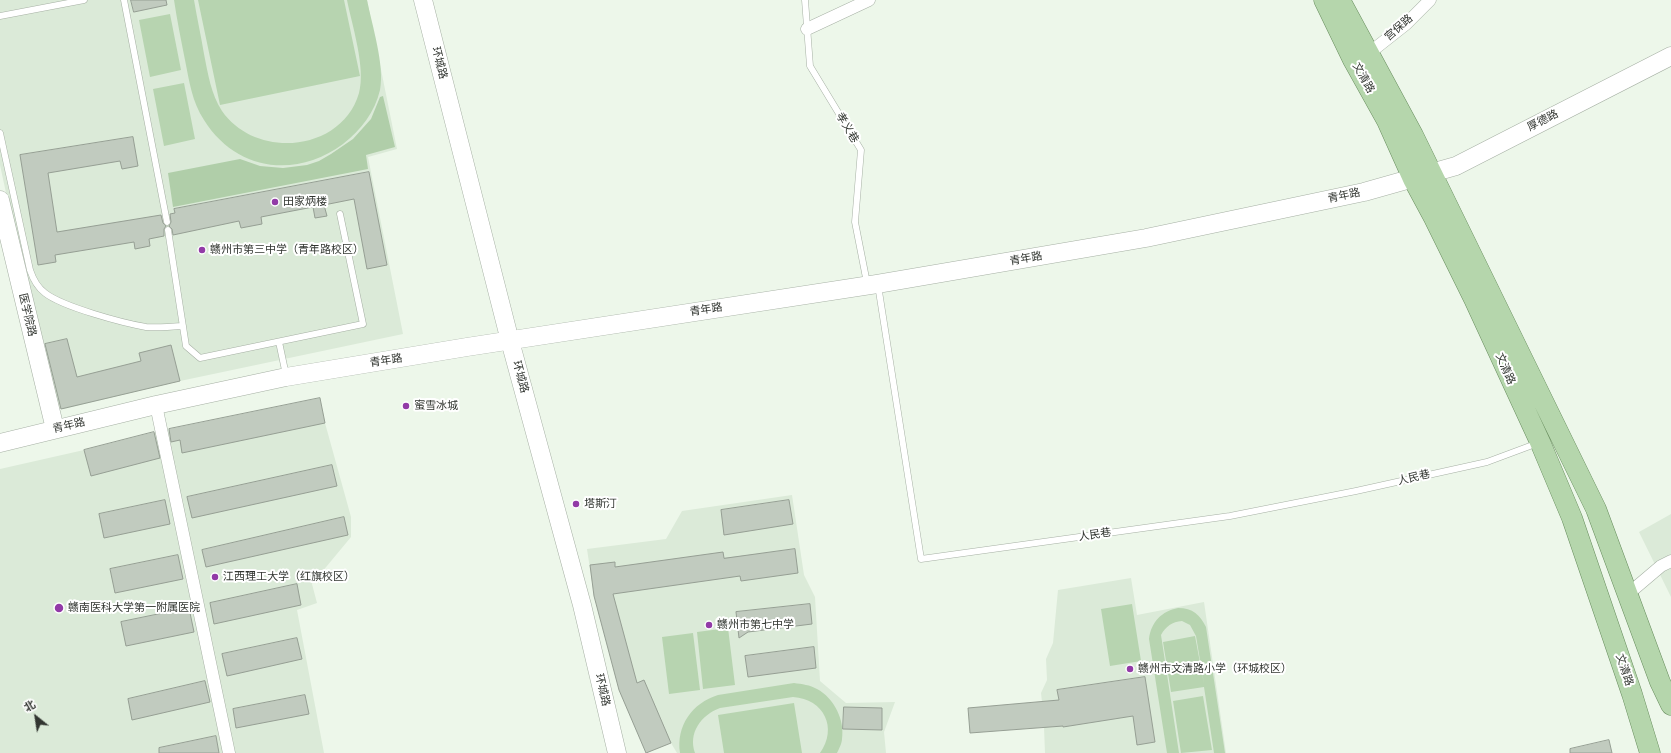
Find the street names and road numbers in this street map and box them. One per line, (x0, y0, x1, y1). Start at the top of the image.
street label: 宫保路 (1382, 12, 1416, 44)
street label: 环城路 (429, 45, 449, 81)
street label: 文清路 (1349, 60, 1377, 96)
street label: 厚德路 (1525, 108, 1561, 134)
street label: 孝义巷 (833, 110, 861, 146)
street label: 青年路 (1326, 186, 1362, 206)
street label: 青年路 (1009, 250, 1043, 268)
street label: 医学院路 (16, 292, 38, 338)
street label: 青年路 (689, 301, 723, 319)
street label: 文清路 (1492, 351, 1518, 387)
street label: 青年路 (369, 352, 403, 370)
street label: 环城路 (509, 359, 531, 395)
street label: 青年路 (51, 416, 87, 436)
street label: 人民巷 (1396, 468, 1432, 488)
street label: 人民巷 (1078, 526, 1112, 544)
street label: 文清路 (1612, 652, 1636, 688)
street label: 环城路 (592, 672, 612, 708)

